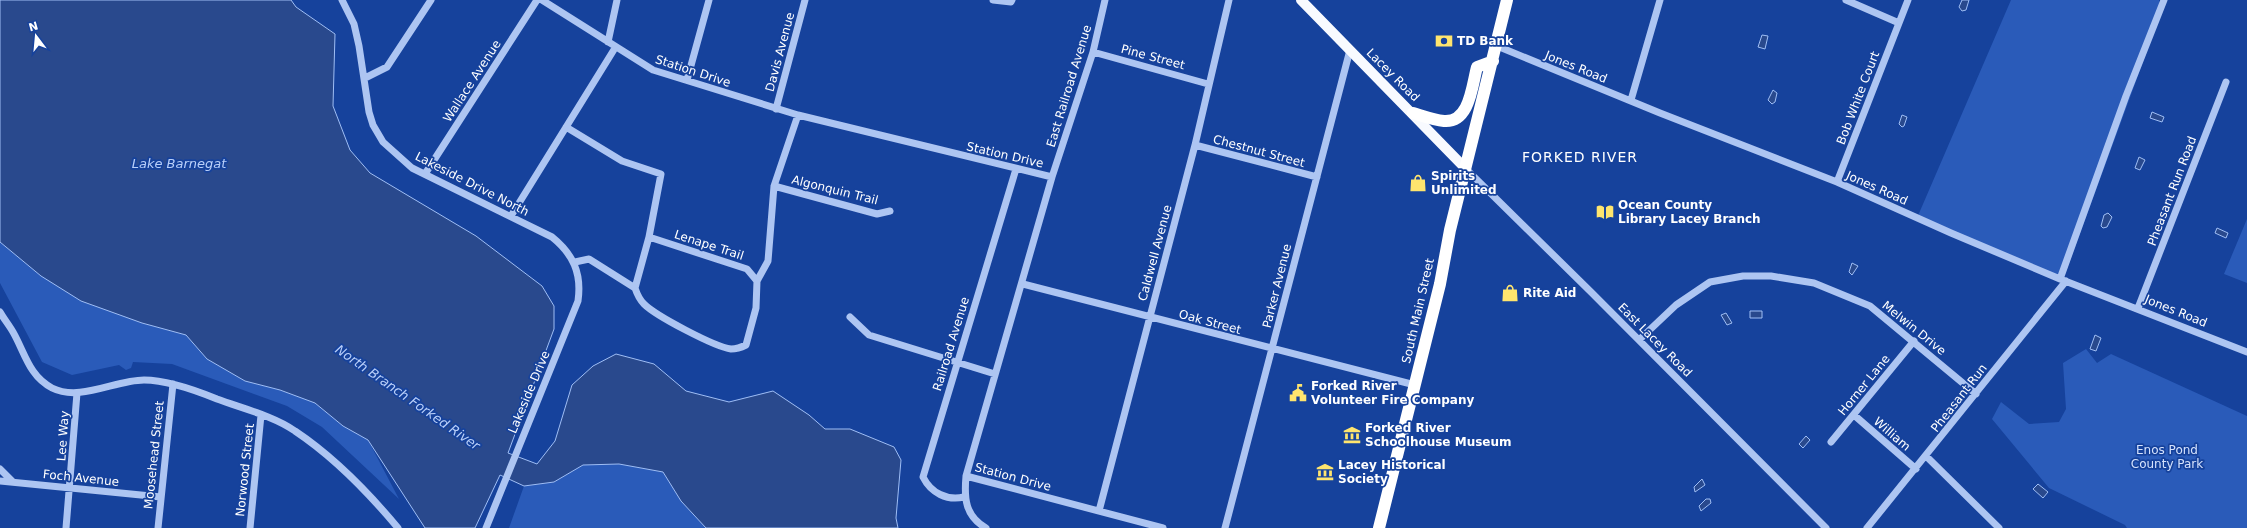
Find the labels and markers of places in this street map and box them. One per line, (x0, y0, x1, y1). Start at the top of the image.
bank icon: TD Bank (1434, 31, 1454, 51)
place label: TD Bank (1457, 34, 1514, 48)
place label: Spirits Unlimited (1431, 169, 1497, 197)
shop icon: Spirits Unlimited (1408, 173, 1428, 193)
place label: Ocean County Library Lacey Branch (1618, 198, 1761, 226)
library icon: Ocean County Library Lacey Branch (1595, 202, 1615, 222)
shop icon: Rite Aid (1500, 283, 1520, 303)
place label: Rite Aid (1523, 286, 1576, 300)
place label: Forked River Volunteer Fire Company (1311, 379, 1475, 407)
public building icon: Forked River Volunteer Fire Company (1288, 383, 1308, 403)
place label: Forked River Schoolhouse Museum (1365, 421, 1512, 449)
museum icon: Forked River Schoolhouse Museum (1342, 425, 1362, 445)
place label: Lacey Historical Society (1338, 458, 1446, 486)
museum icon: Lacey Historical Society (1315, 462, 1335, 482)

